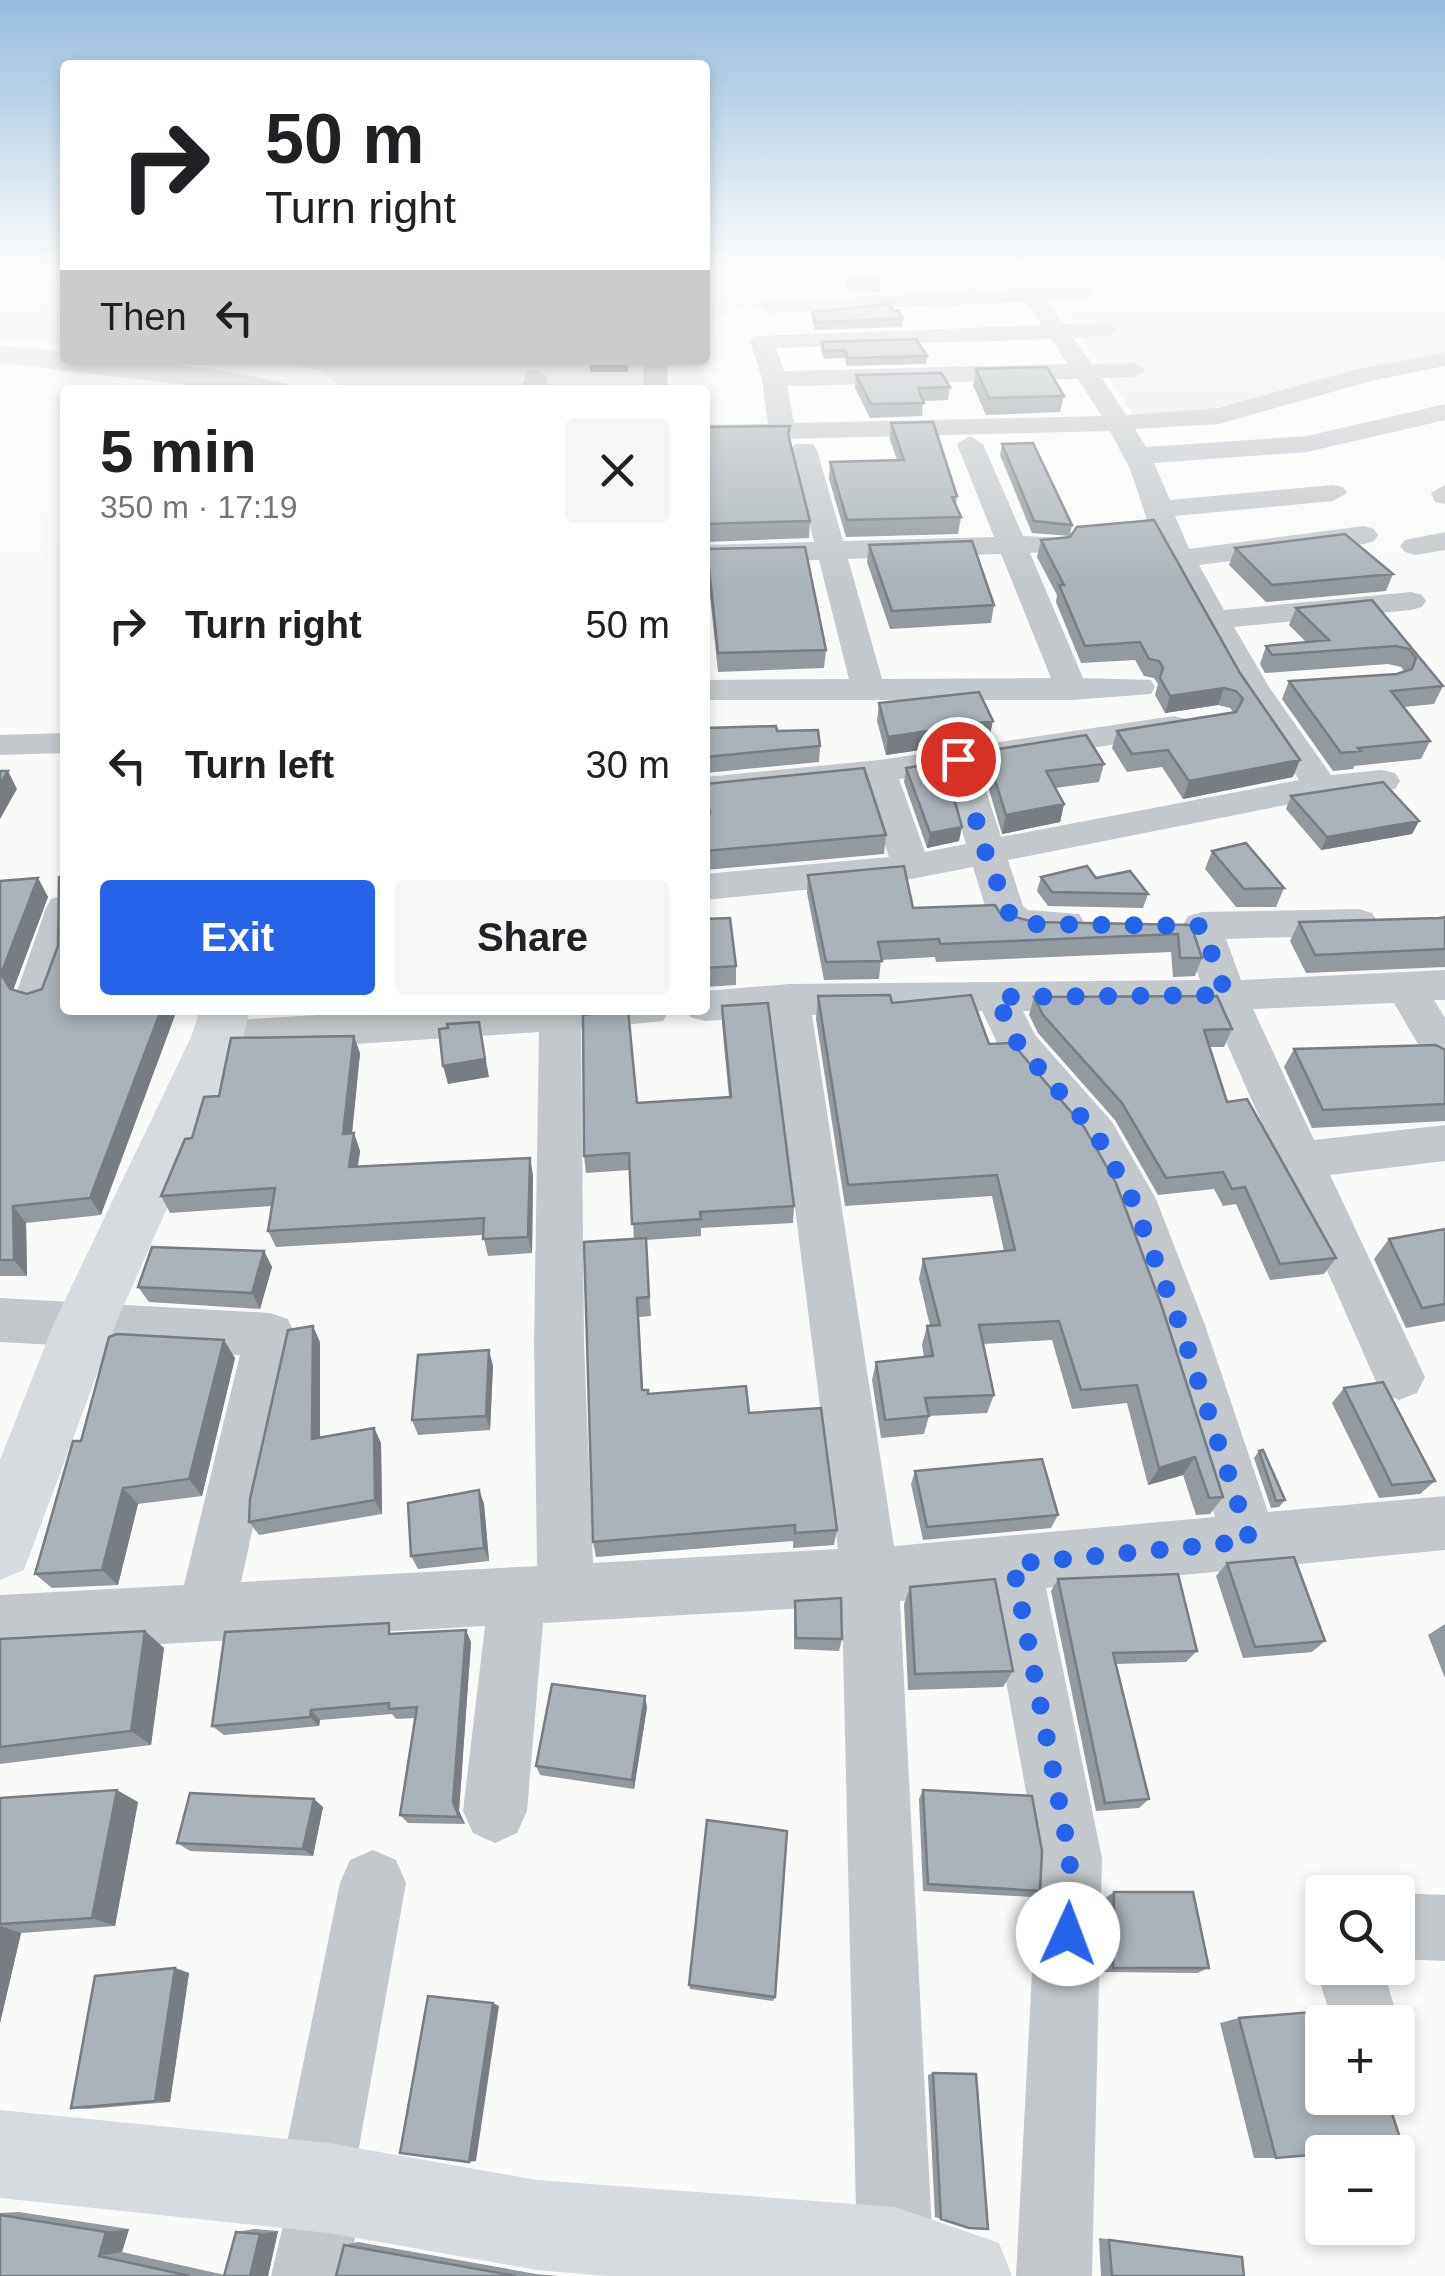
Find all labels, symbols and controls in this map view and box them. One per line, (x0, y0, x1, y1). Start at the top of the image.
icon: right (100, 100, 230, 230)
text: 50 m (265, 100, 425, 178)
text: Turn right (265, 182, 456, 233)
icon: left (207, 290, 262, 345)
text: Then (100, 296, 187, 338)
text: 5 min (100, 418, 257, 485)
button: close (565, 418, 670, 523)
text: 350 m · 17:19 (100, 489, 297, 525)
icon: right (100, 598, 155, 653)
text: Turn right (185, 604, 362, 646)
text: 50 m (586, 604, 670, 646)
pin (916, 717, 1001, 802)
icon: arrive (931, 732, 986, 787)
icon: left (100, 738, 155, 793)
text: Turn left (185, 744, 334, 786)
text: 30 m (586, 744, 670, 786)
button: Exit (100, 880, 375, 995)
button: Share (395, 880, 670, 995)
map controls (1305, 1875, 1415, 2245)
button: search (1305, 1875, 1415, 1985)
position arrow (1016, 1882, 1120, 1986)
button: + (1305, 2005, 1415, 2115)
button: − (1305, 2135, 1415, 2245)

